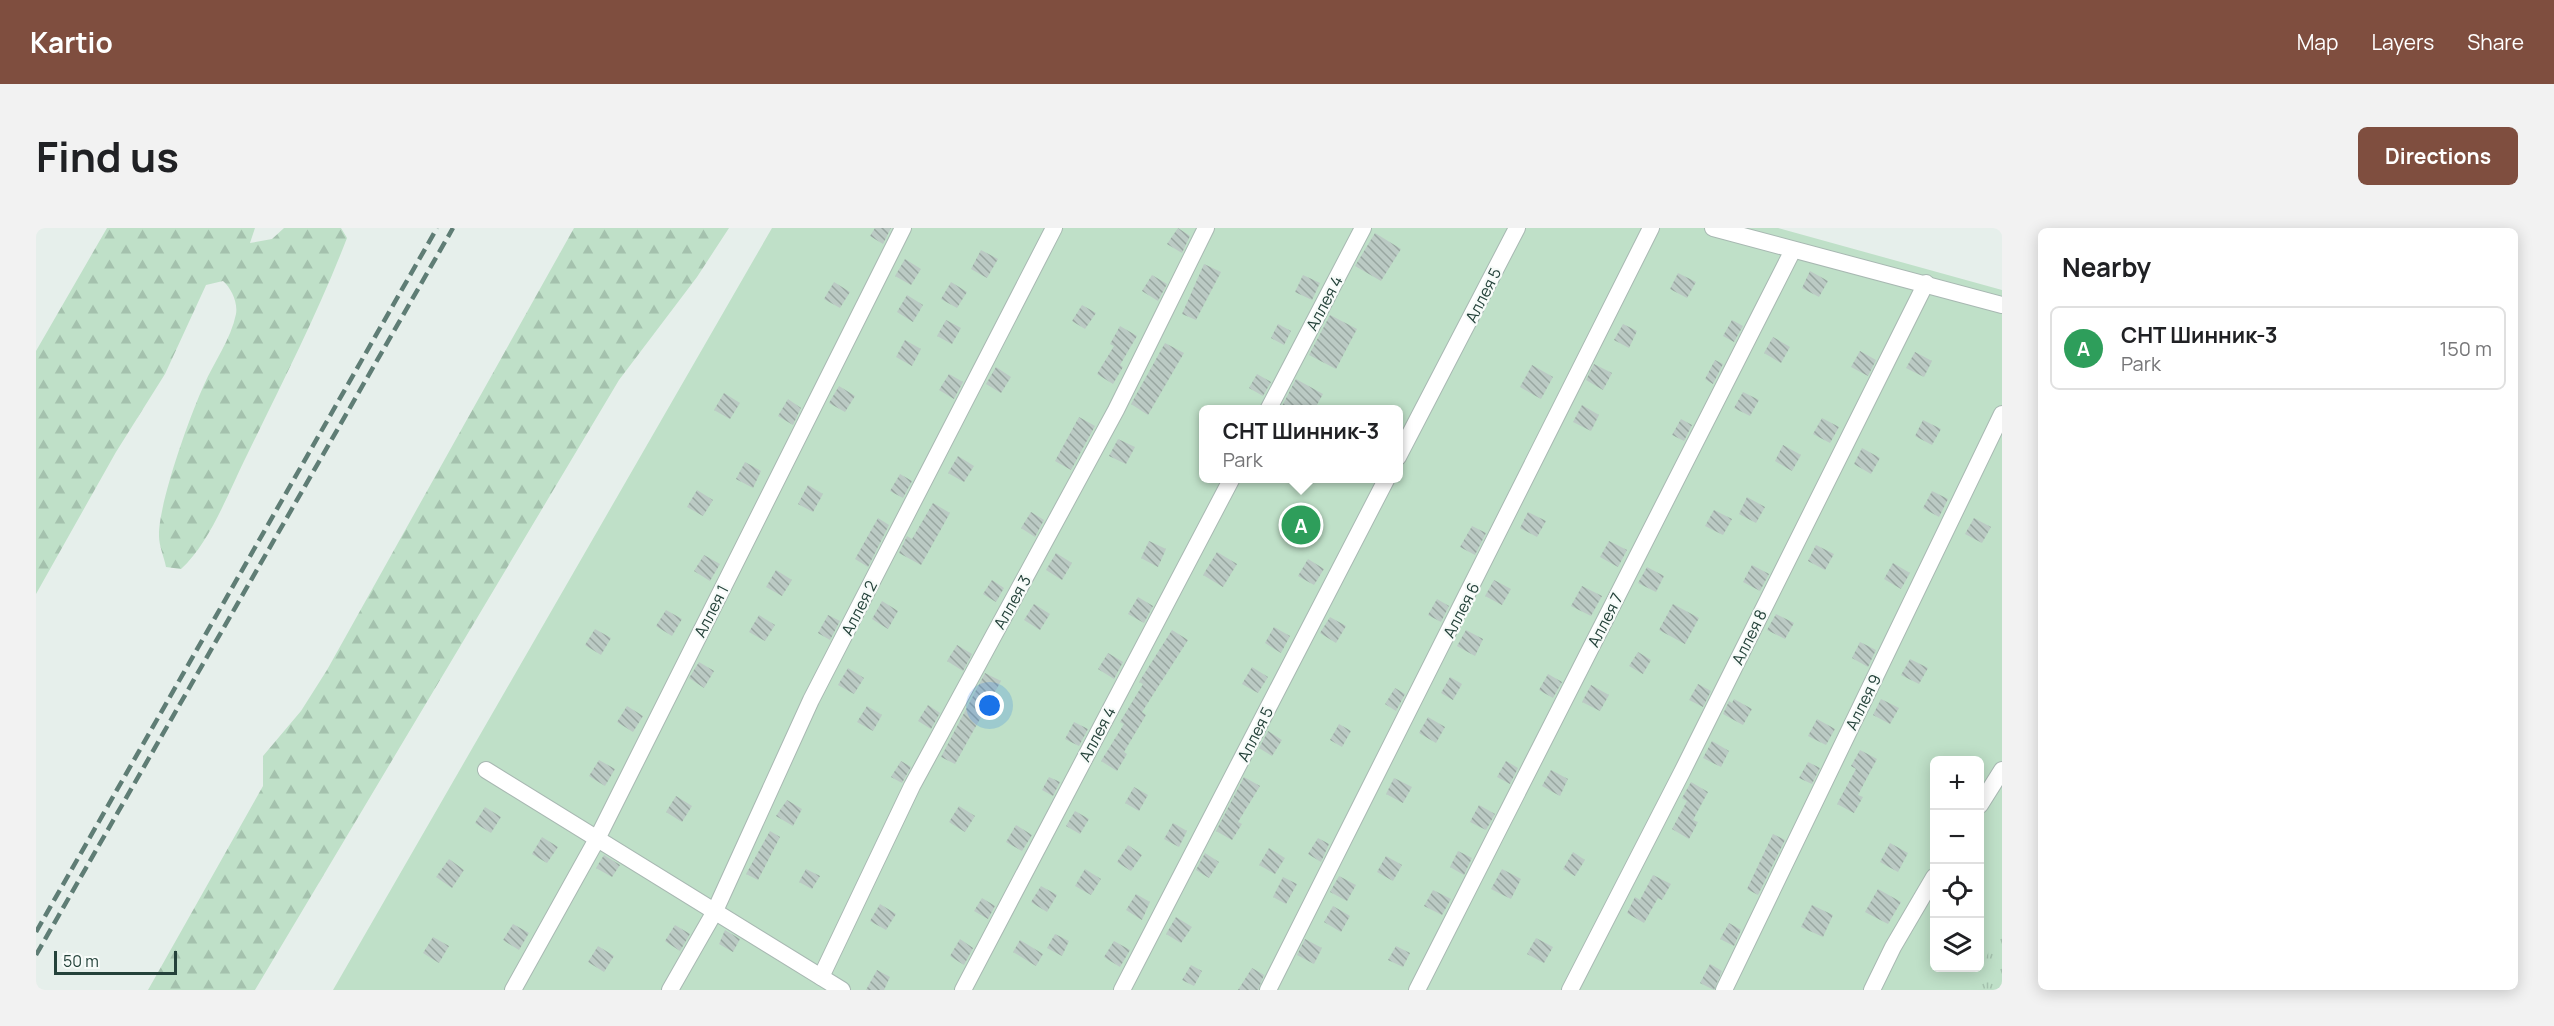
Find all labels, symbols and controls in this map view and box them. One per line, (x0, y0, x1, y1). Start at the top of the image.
text: Kartio (30, 23, 113, 61)
text: Map (2297, 28, 2338, 56)
text: Layers (2371, 28, 2434, 56)
text: Share (2467, 28, 2524, 56)
text: Find us (36, 127, 179, 185)
button: Directions (2358, 127, 2518, 185)
text: Nearby (2062, 249, 2151, 285)
street label: Аллея 5 (1460, 264, 1506, 326)
street label: Аллея 4 (1300, 272, 1348, 334)
text: СНТ Шинник-3 (2121, 320, 2278, 350)
text: A (2077, 335, 2090, 362)
text: 150 m (2439, 335, 2492, 362)
text: Park (2121, 350, 2161, 377)
popup (1199, 405, 1403, 483)
text: СНТ Шинник-3 (1223, 416, 1379, 446)
text: Park (1223, 446, 1263, 473)
pin: A (1282, 502, 1320, 548)
street label: Аллея 3 (988, 571, 1036, 633)
street label: Аллея 2 (836, 577, 882, 639)
street label: Аллея 6 (1438, 578, 1484, 642)
street label: Аллея 1 (688, 581, 734, 641)
street label: Аллея 7 (1582, 589, 1628, 651)
street label: Аллея 8 (1726, 606, 1772, 668)
street label: Аллея 9 (1840, 670, 1886, 734)
your location (975, 691, 1004, 720)
street label: Аллея 4 (1073, 703, 1121, 765)
street label: Аллея 5 (1232, 703, 1278, 765)
map controls (1930, 756, 1984, 972)
button: + (1930, 756, 1984, 810)
button: − (1930, 810, 1984, 864)
button: locate (1930, 864, 1984, 918)
button: layers (1930, 918, 1984, 972)
scale bar (54, 948, 177, 976)
text: 50 m (63, 950, 99, 972)

